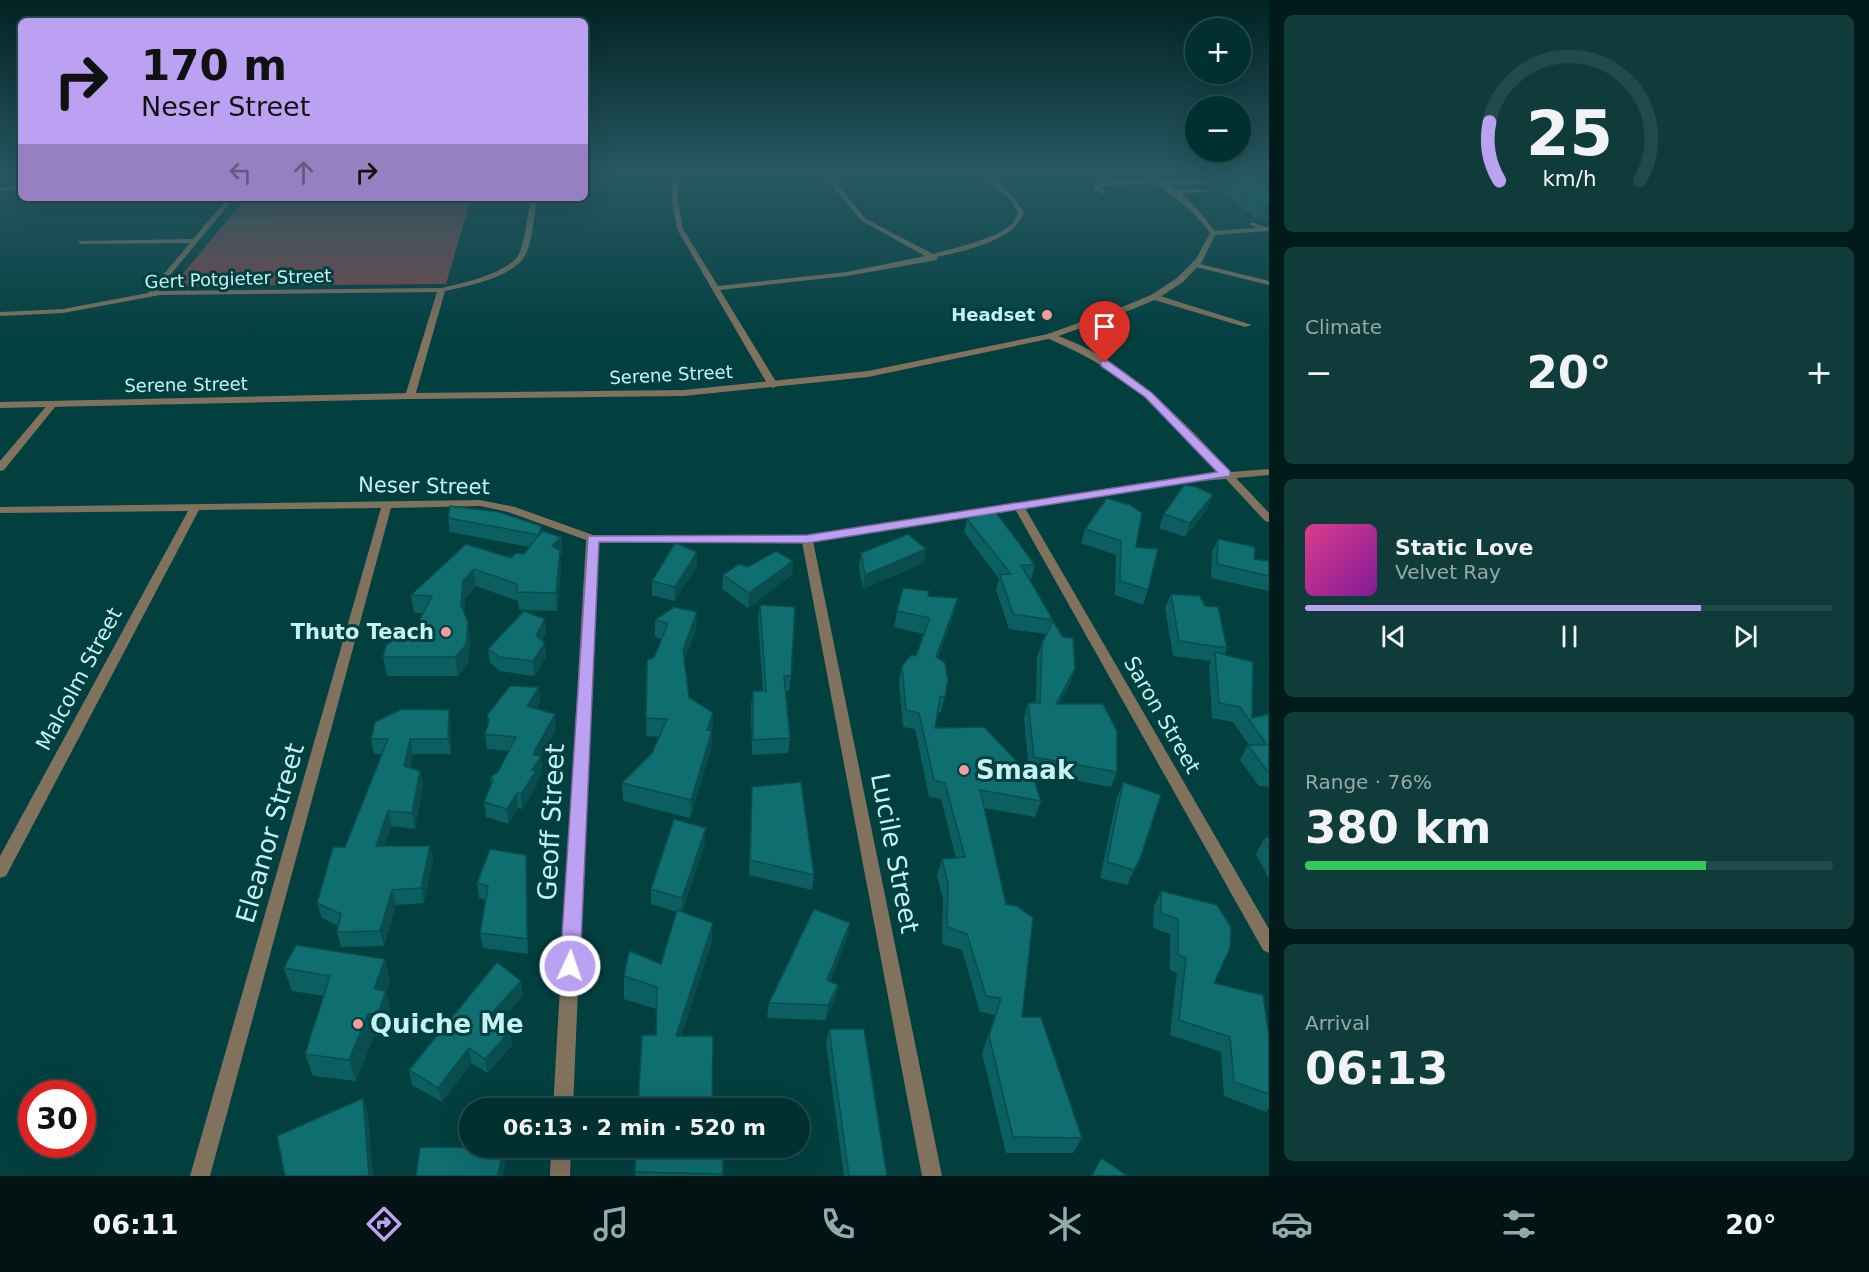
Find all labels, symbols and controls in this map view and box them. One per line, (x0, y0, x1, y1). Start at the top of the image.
map controls (1185, 18, 1251, 162)
button: + (1185, 18, 1251, 84)
text: 170 m (141, 41, 287, 90)
icon: right (42, 42, 120, 120)
text: Neser Street (141, 91, 310, 122)
button: − (1185, 96, 1251, 162)
text: 25 (1526, 97, 1612, 170)
icon: left (224, 156, 257, 189)
icon: ahead (287, 156, 320, 189)
icon: right (350, 156, 383, 189)
text: km/h (1542, 166, 1596, 191)
street label: Gert Potgieter Street (144, 265, 332, 292)
pin (1079, 301, 1130, 363)
place label: Headset (951, 304, 1035, 325)
marker: Headset (1040, 308, 1054, 322)
icon: arrive (1088, 310, 1121, 343)
text: Climate (1305, 315, 1382, 339)
text: 20° (1526, 346, 1612, 399)
text: − (1305, 353, 1333, 392)
text: + (1805, 353, 1833, 392)
street label: Serene Street (609, 361, 733, 388)
street label: Serene Street (124, 373, 248, 396)
street label: Neser Street (358, 473, 490, 499)
text: Static Love (1395, 535, 1533, 560)
text: Velvet Ray (1395, 560, 1501, 584)
street label: Malcolm Street (31, 604, 127, 754)
place label: Thuto Teach (291, 620, 434, 644)
icon: previous (1377, 620, 1410, 653)
icon: pause (1553, 620, 1586, 653)
icon: next (1729, 620, 1762, 653)
marker: Thuto Teach (439, 625, 453, 639)
street label: Saron Street (1119, 652, 1205, 778)
street label: Eleanor Street (230, 739, 310, 927)
street label: Geoff Street (532, 743, 570, 901)
place label: Smaak (976, 755, 1075, 785)
marker: Smaak (957, 763, 971, 777)
street label: Lucile Street (865, 770, 925, 936)
text: Range · 76% (1305, 770, 1432, 794)
text: 380 km (1305, 801, 1491, 854)
position arrow (538, 934, 602, 998)
place label: Quiche Me (370, 1009, 524, 1039)
text: Arrival (1305, 1011, 1370, 1035)
marker: Quiche Me (351, 1017, 365, 1031)
text: 06:13 (1305, 1042, 1448, 1095)
speed limit sign: 30 (18, 1080, 96, 1158)
text: 06:13 · 2 min · 520 m (503, 1115, 766, 1140)
icon: directions (363, 1203, 405, 1245)
icon: music (590, 1203, 632, 1245)
icon: phone (817, 1203, 859, 1245)
icon: climate (1044, 1203, 1086, 1245)
icon: car (1271, 1203, 1313, 1245)
icon: filters (1498, 1203, 1540, 1245)
text: 06:11 (92, 1209, 178, 1240)
text: 20° (1725, 1209, 1776, 1240)

